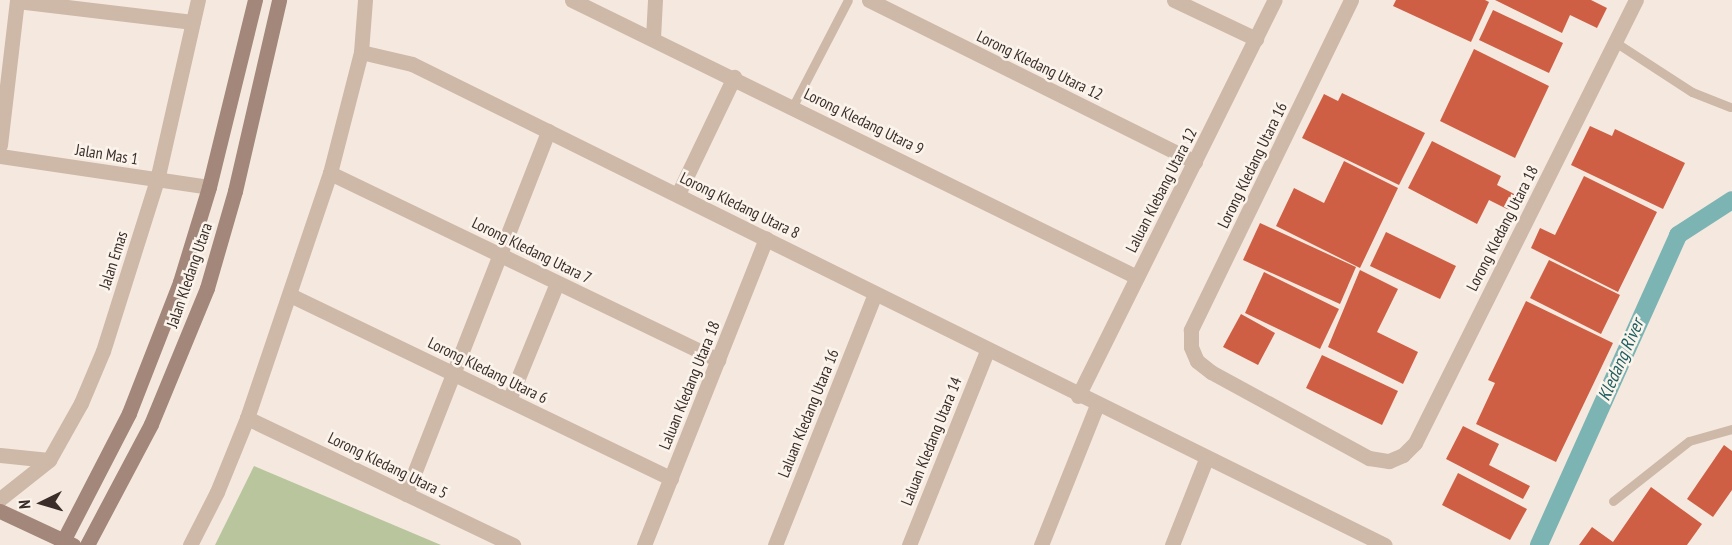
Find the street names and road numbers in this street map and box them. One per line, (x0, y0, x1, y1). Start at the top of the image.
street label: Lorong Kledang Utara 12 (974, 26, 1106, 104)
street label: Lorong Kledang Utara 9 (801, 84, 927, 158)
street label: Lorong Kledang Utara 16 (1213, 99, 1291, 231)
street label: Laluan Klebang Utara 12 (1121, 125, 1201, 255)
street label: Jalan Mas 1 (74, 140, 140, 168)
street label: Lorong Kledang Utara 18 (1462, 162, 1542, 294)
street label: Lorong Kledang Utara 8 (677, 168, 803, 242)
street label: Lorong Kledang Utara 7 (469, 213, 595, 287)
street label: Jalan Kledang Utara (162, 220, 216, 330)
street label: Jalan Emas (95, 229, 131, 291)
street label: Laluan Kledang Utara 18 (654, 318, 724, 452)
street label: Lorong Kledang Utara 6 (425, 333, 551, 407)
street label: Laluan Kledang Utara 16 (773, 346, 843, 480)
street label: Laluan Kledang Utara 14 (896, 374, 966, 508)
street label: Lorong Kledang Utara 5 (325, 428, 451, 502)

